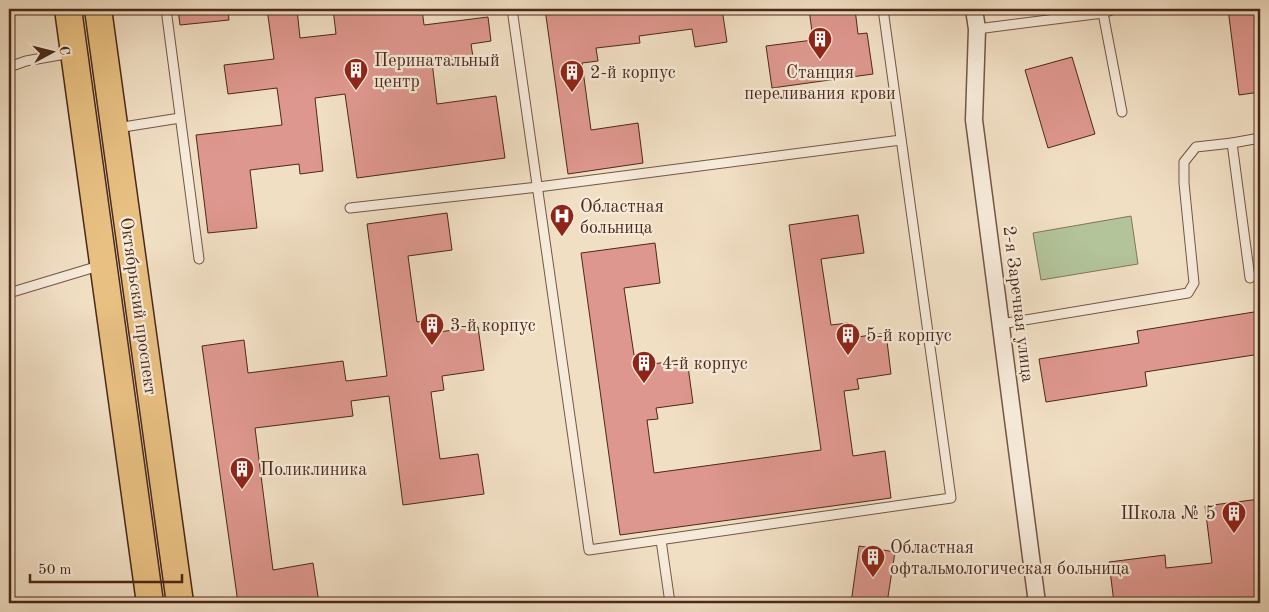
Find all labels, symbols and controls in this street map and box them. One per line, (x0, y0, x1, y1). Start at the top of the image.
building icon: Станция переливания крови (807, 26, 833, 60)
north arrow (28, 28, 78, 78)
text: С (56, 45, 71, 56)
place label: Перинатальный центр (374, 52, 500, 91)
building icon: Перинатальный центр (343, 57, 369, 91)
building icon: 2-й корпус (559, 59, 585, 93)
place label: 2-й корпус (590, 64, 676, 82)
place label: Станция переливания крови (744, 64, 896, 103)
place label: Областная больница (580, 198, 664, 237)
hospital icon: Областная больница (549, 203, 575, 237)
street label: Октябрьский проспект (117, 216, 159, 396)
street label: 2-я Заречная улица (999, 225, 1037, 383)
building icon: 3-й корпус (419, 312, 445, 346)
place label: 3-й корпус (450, 317, 536, 335)
building icon: 5-й корпус (835, 322, 861, 356)
place label: 5-й корпус (866, 327, 952, 345)
building icon: 4-й корпус (631, 350, 657, 384)
place label: 4-й корпус (662, 355, 748, 373)
building icon: Поликлиника (229, 456, 255, 490)
place label: Поликлиника (260, 461, 367, 479)
building icon: Школа № 5 (1221, 500, 1247, 534)
place label: Школа № 5 (1120, 505, 1216, 523)
place label: Областная офтальмологическая больница (890, 539, 1130, 579)
building icon: Областная офтальмологическая больница (860, 544, 886, 578)
scale bar (30, 552, 182, 584)
text: 50 m (38, 563, 72, 578)

